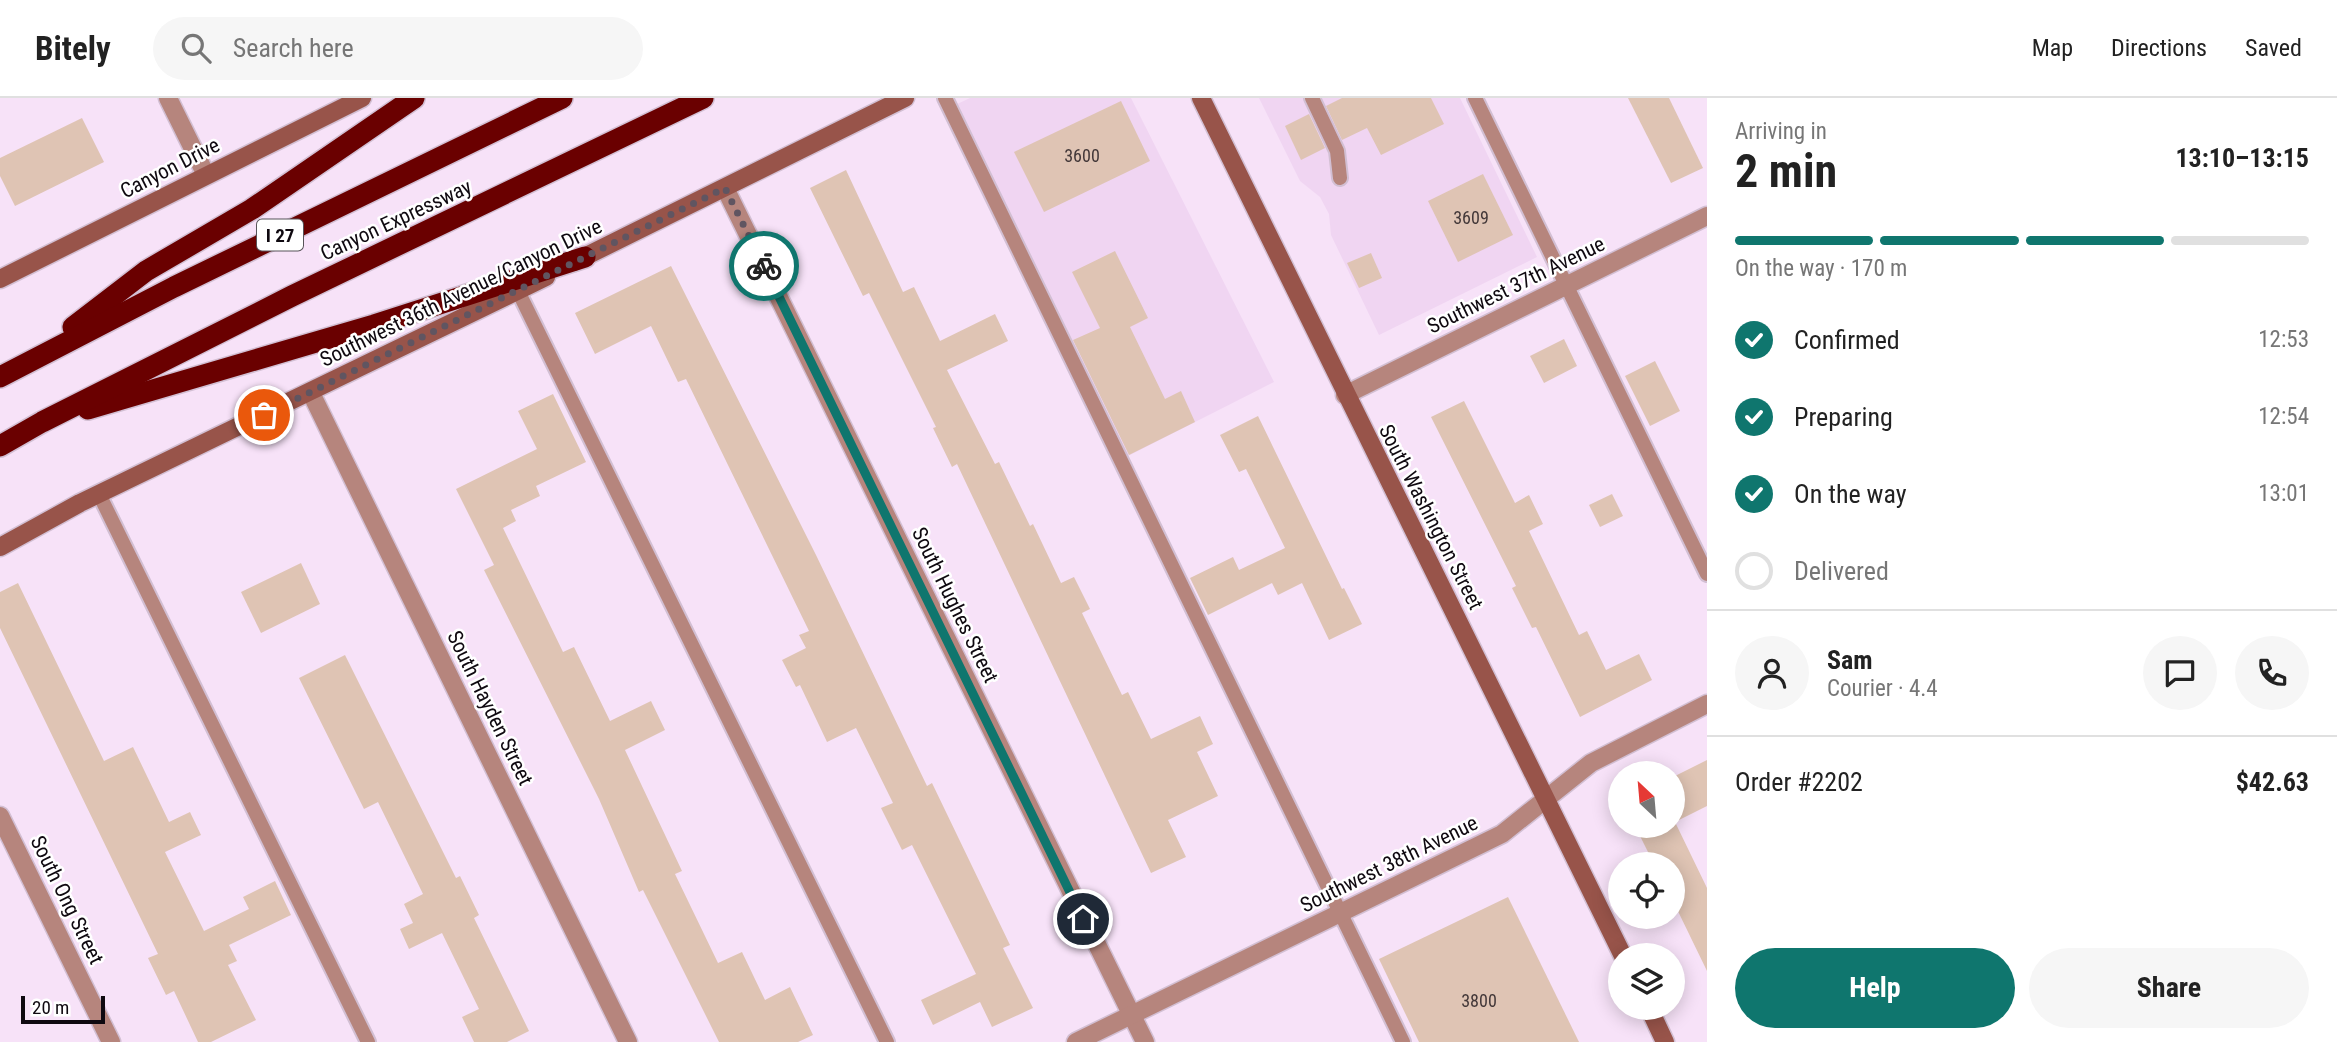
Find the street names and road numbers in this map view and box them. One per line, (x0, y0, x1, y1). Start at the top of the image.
street label: Canyon Drive (116, 133, 224, 203)
street label: Canyon Expressway (317, 174, 476, 265)
street label: Southwest 36th Avenue/Canyon Drive (316, 214, 606, 372)
road number: I 27 (257, 220, 303, 251)
street label: Southwest 37th Avenue (1423, 232, 1609, 338)
street label: South Washington Street (1374, 421, 1488, 613)
street label: South Hughes Street (907, 523, 1003, 687)
street label: South Hayden Street (442, 627, 538, 789)
street label: Southwest 38th Avenue (1296, 811, 1482, 917)
street label: South Ong Street (26, 832, 108, 968)

